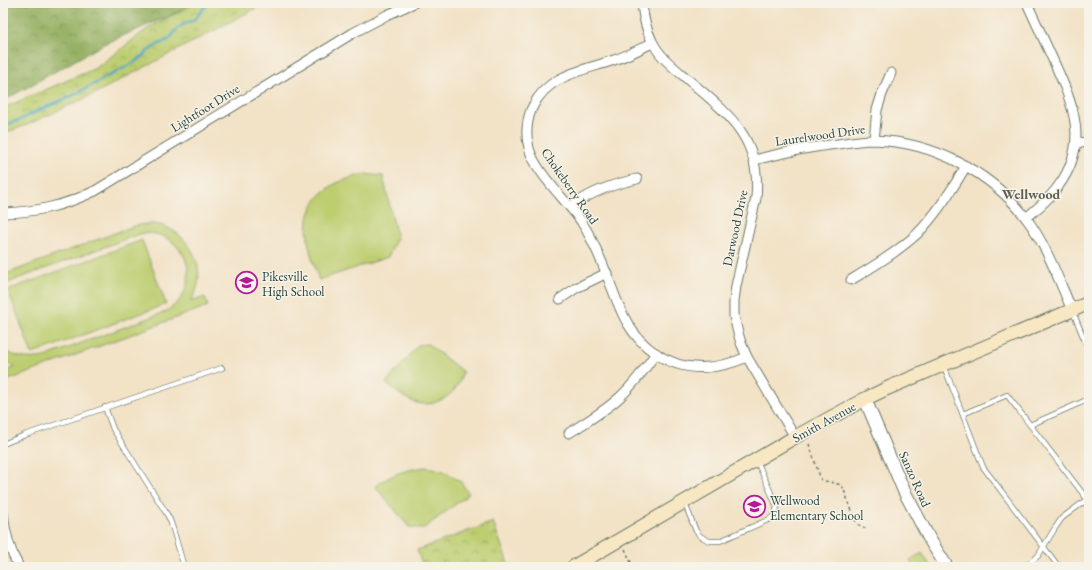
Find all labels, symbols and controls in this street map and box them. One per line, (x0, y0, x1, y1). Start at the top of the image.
street label: Lightfoot Drive (167, 80, 243, 136)
street label: Laurelwood Drive (774, 120, 866, 150)
street label: Chokeberry Road (537, 145, 603, 228)
district label: Wellwood (1002, 185, 1060, 203)
street label: Darwood Drive (719, 188, 751, 268)
place label: Pikesville High School (262, 268, 325, 300)
school or university icon: Pikesville High School (234, 270, 260, 296)
street label: Smith Avenue (789, 398, 859, 446)
street label: Sanzo Road (895, 448, 935, 510)
place label: Wellwood Elementary School (770, 492, 863, 524)
school or university icon: Wellwood Elementary School (742, 494, 768, 520)

